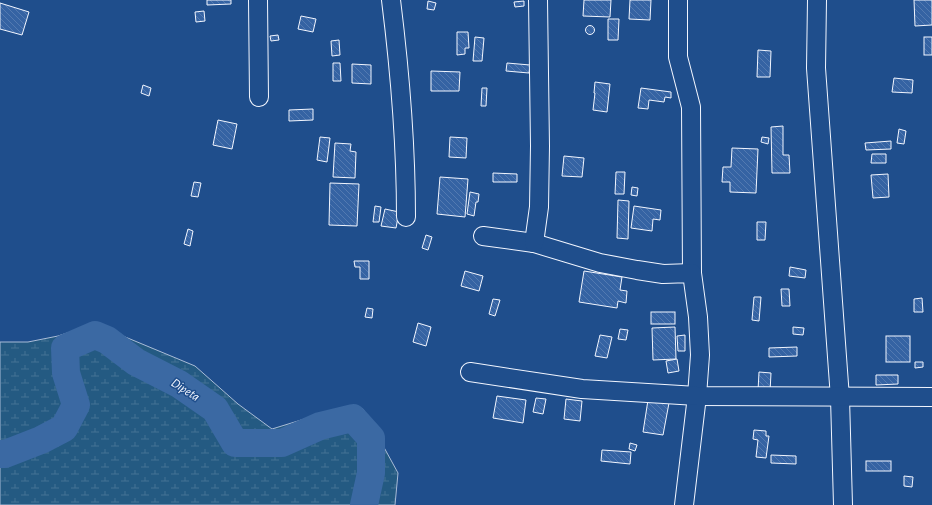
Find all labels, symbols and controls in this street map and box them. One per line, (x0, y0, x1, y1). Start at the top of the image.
water label: Dipeta (168, 376, 202, 404)

